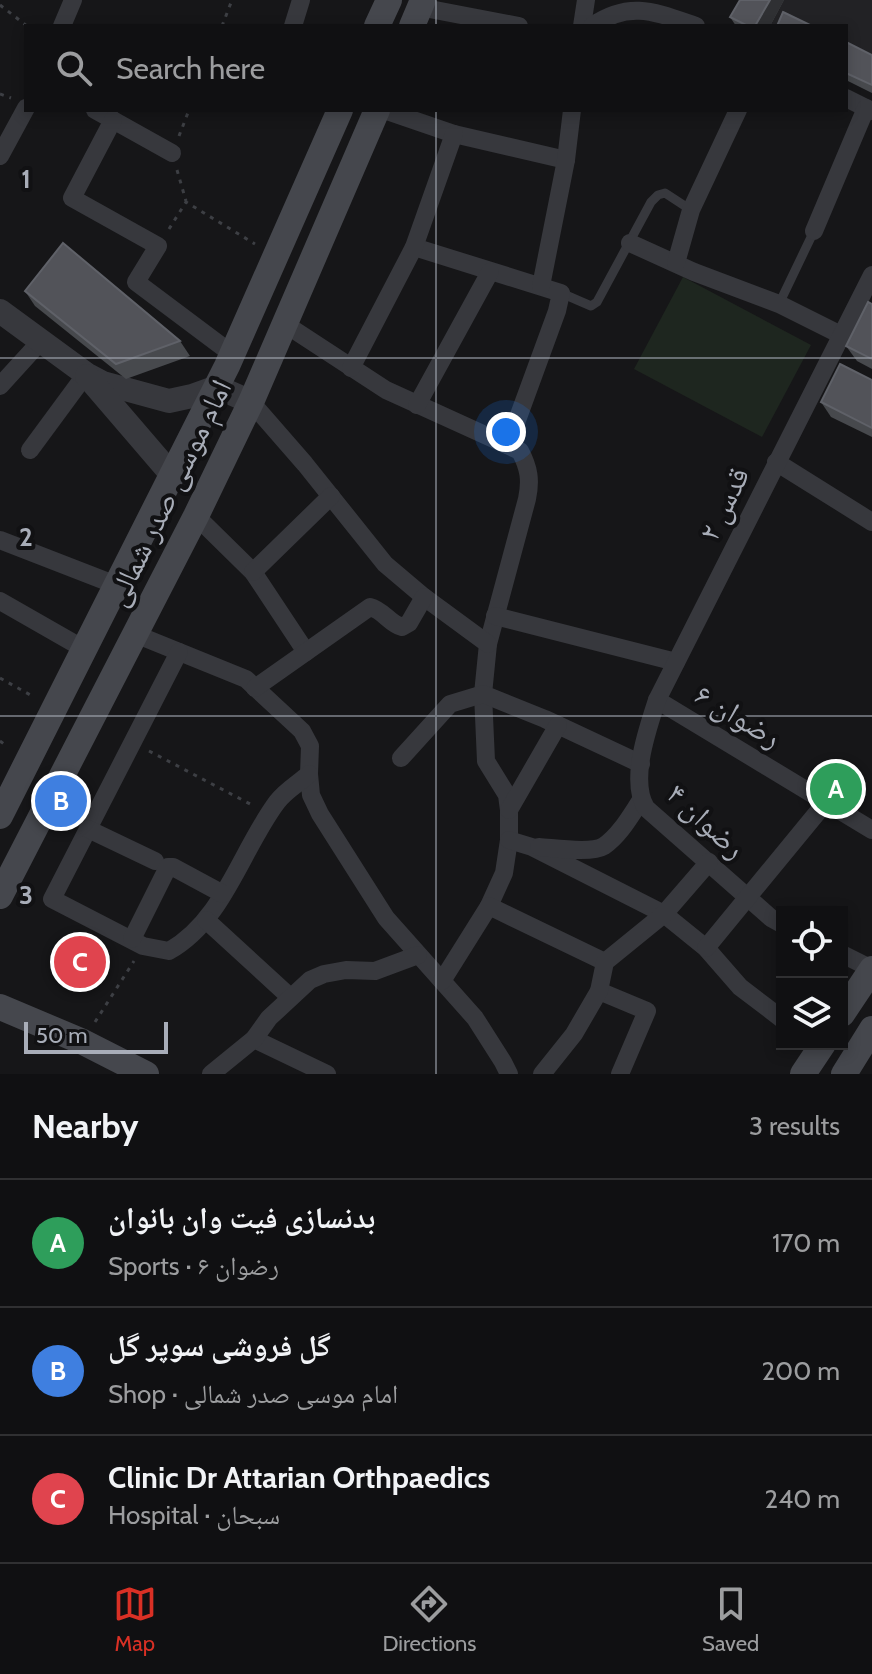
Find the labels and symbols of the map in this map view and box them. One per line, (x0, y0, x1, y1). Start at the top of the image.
text: 1 (21, 163, 31, 195)
street label: امام موسی صدر شمالی (98, 373, 240, 613)
your location (486, 412, 526, 452)
street label: قدس ۲ (690, 461, 757, 547)
text: 2 (19, 521, 33, 553)
street label: رضوان ۶ (688, 675, 788, 756)
pin: A (810, 759, 862, 819)
pin: B (35, 771, 87, 831)
street label: رضوان ۴ (659, 775, 753, 866)
text: 3 (19, 879, 33, 911)
pin: C (54, 932, 106, 992)
scale bar (24, 1018, 168, 1054)

